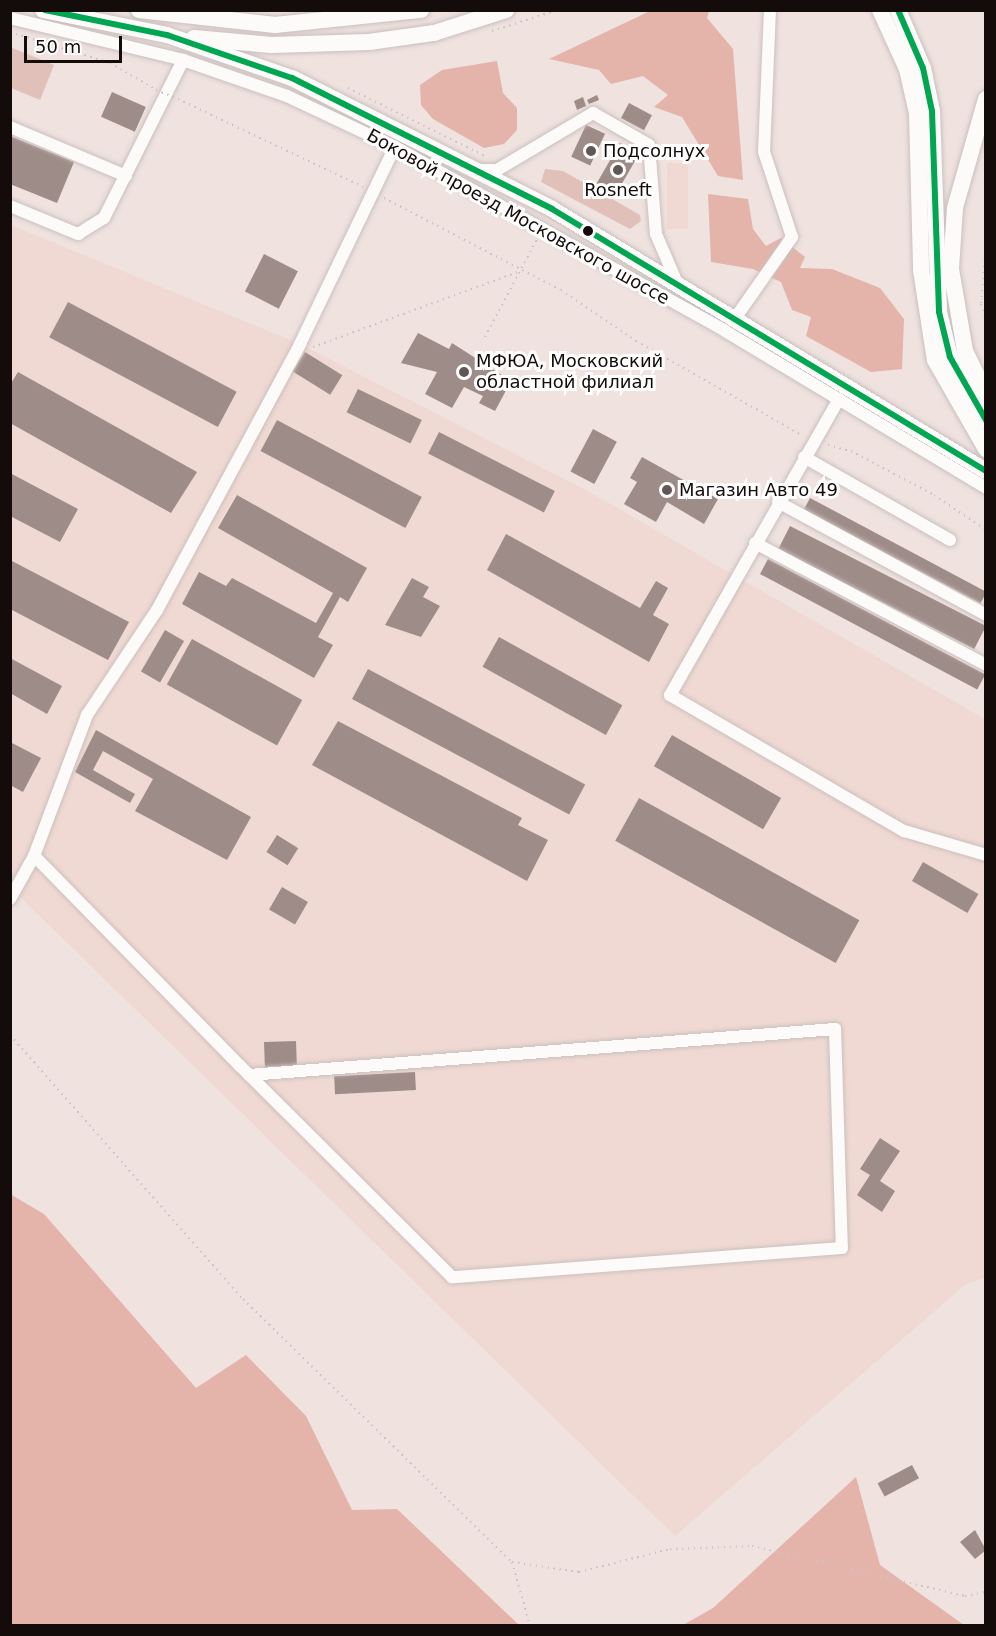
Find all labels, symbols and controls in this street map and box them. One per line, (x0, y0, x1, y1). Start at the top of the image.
scale bar (27, 24, 124, 62)
text: 50 m (35, 36, 81, 57)
street label: Боковой проезд Московского шоссе (363, 125, 673, 309)
place label: Подсолнух (603, 140, 705, 162)
marker: Подсолнух (584, 144, 598, 158)
marker: Rosneft (611, 163, 625, 177)
place label: Rosneft (584, 179, 652, 201)
unlabelled marker (582, 225, 594, 237)
place label: МФЮА, Московский областной филиал (476, 351, 663, 394)
marker: МФЮА, Московский областной филиал (457, 365, 471, 379)
place label: Магазин Авто 49 (679, 479, 838, 501)
marker: Магазин Авто 49 (660, 483, 674, 497)

